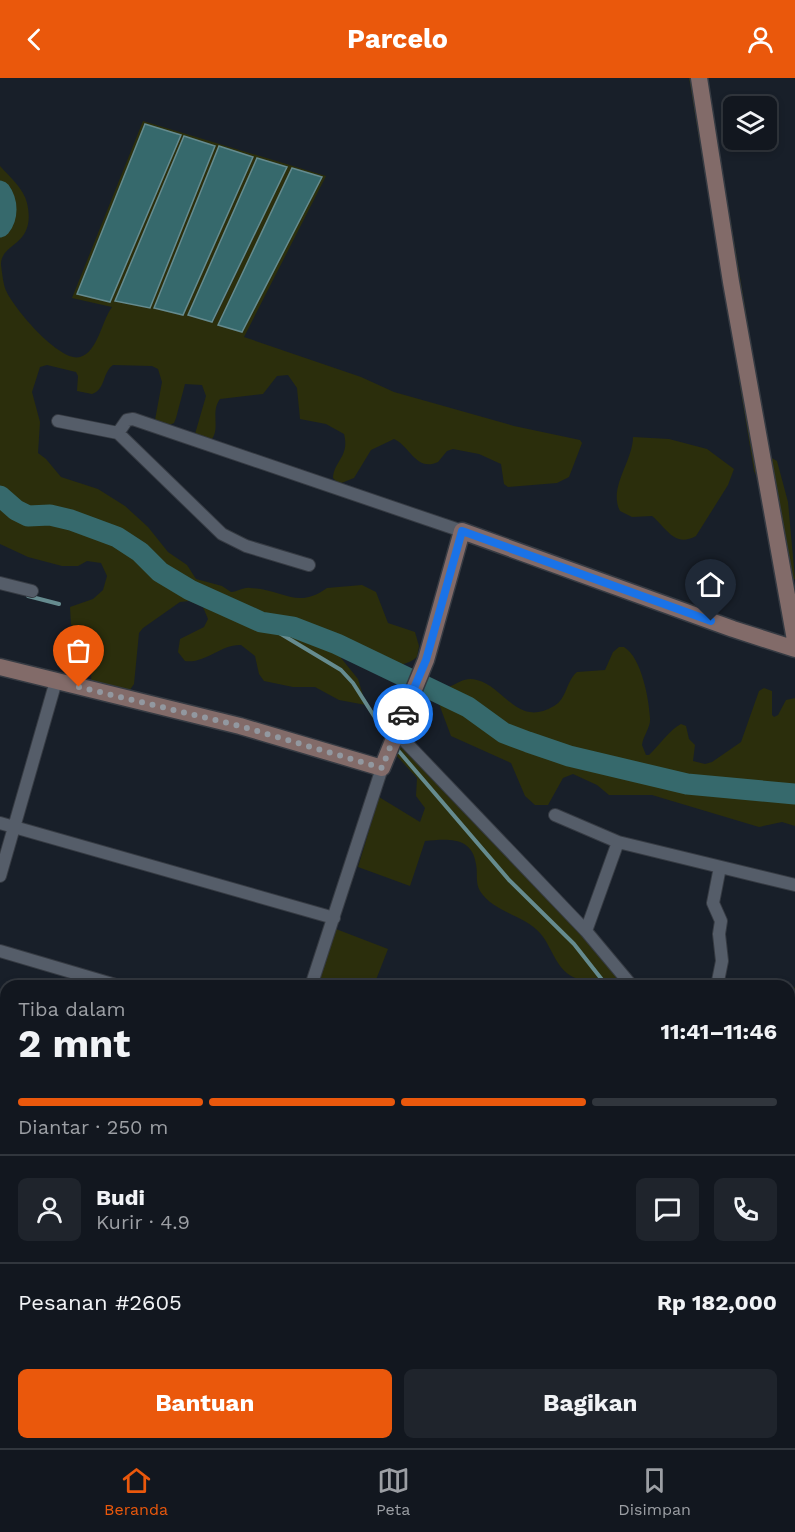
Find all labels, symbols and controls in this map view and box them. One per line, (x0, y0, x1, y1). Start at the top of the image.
icon: back (18, 23, 51, 56)
text: Parcelo (347, 23, 448, 55)
icon: person (744, 23, 777, 56)
map controls (723, 96, 777, 150)
button: layers (723, 96, 777, 150)
pin (685, 559, 736, 621)
icon: home (694, 568, 727, 601)
pin (53, 625, 104, 687)
icon: bag (62, 634, 95, 667)
courier (373, 684, 433, 744)
icon: car (387, 698, 420, 731)
text: Tiba dalam (18, 997, 126, 1021)
text: 11:41–11:46 (661, 1019, 777, 1044)
text: 2 mnt (18, 1021, 130, 1066)
text: Diantar · 250 m (18, 1115, 168, 1139)
button: person (18, 1178, 81, 1241)
button: chat (636, 1178, 699, 1241)
button: phone (714, 1178, 777, 1241)
text: Budi (96, 1185, 145, 1210)
text: Kurir · 4.9 (96, 1210, 190, 1234)
text: Pesanan #2605 (18, 1290, 182, 1315)
text: Rp 182,000 (657, 1290, 777, 1315)
button: Bantuan (18, 1369, 392, 1438)
button: Bagikan (404, 1369, 777, 1438)
tab: Beranda (104, 1464, 168, 1519)
tab: Peta (376, 1464, 410, 1519)
tab: Disimpan (618, 1464, 691, 1519)

